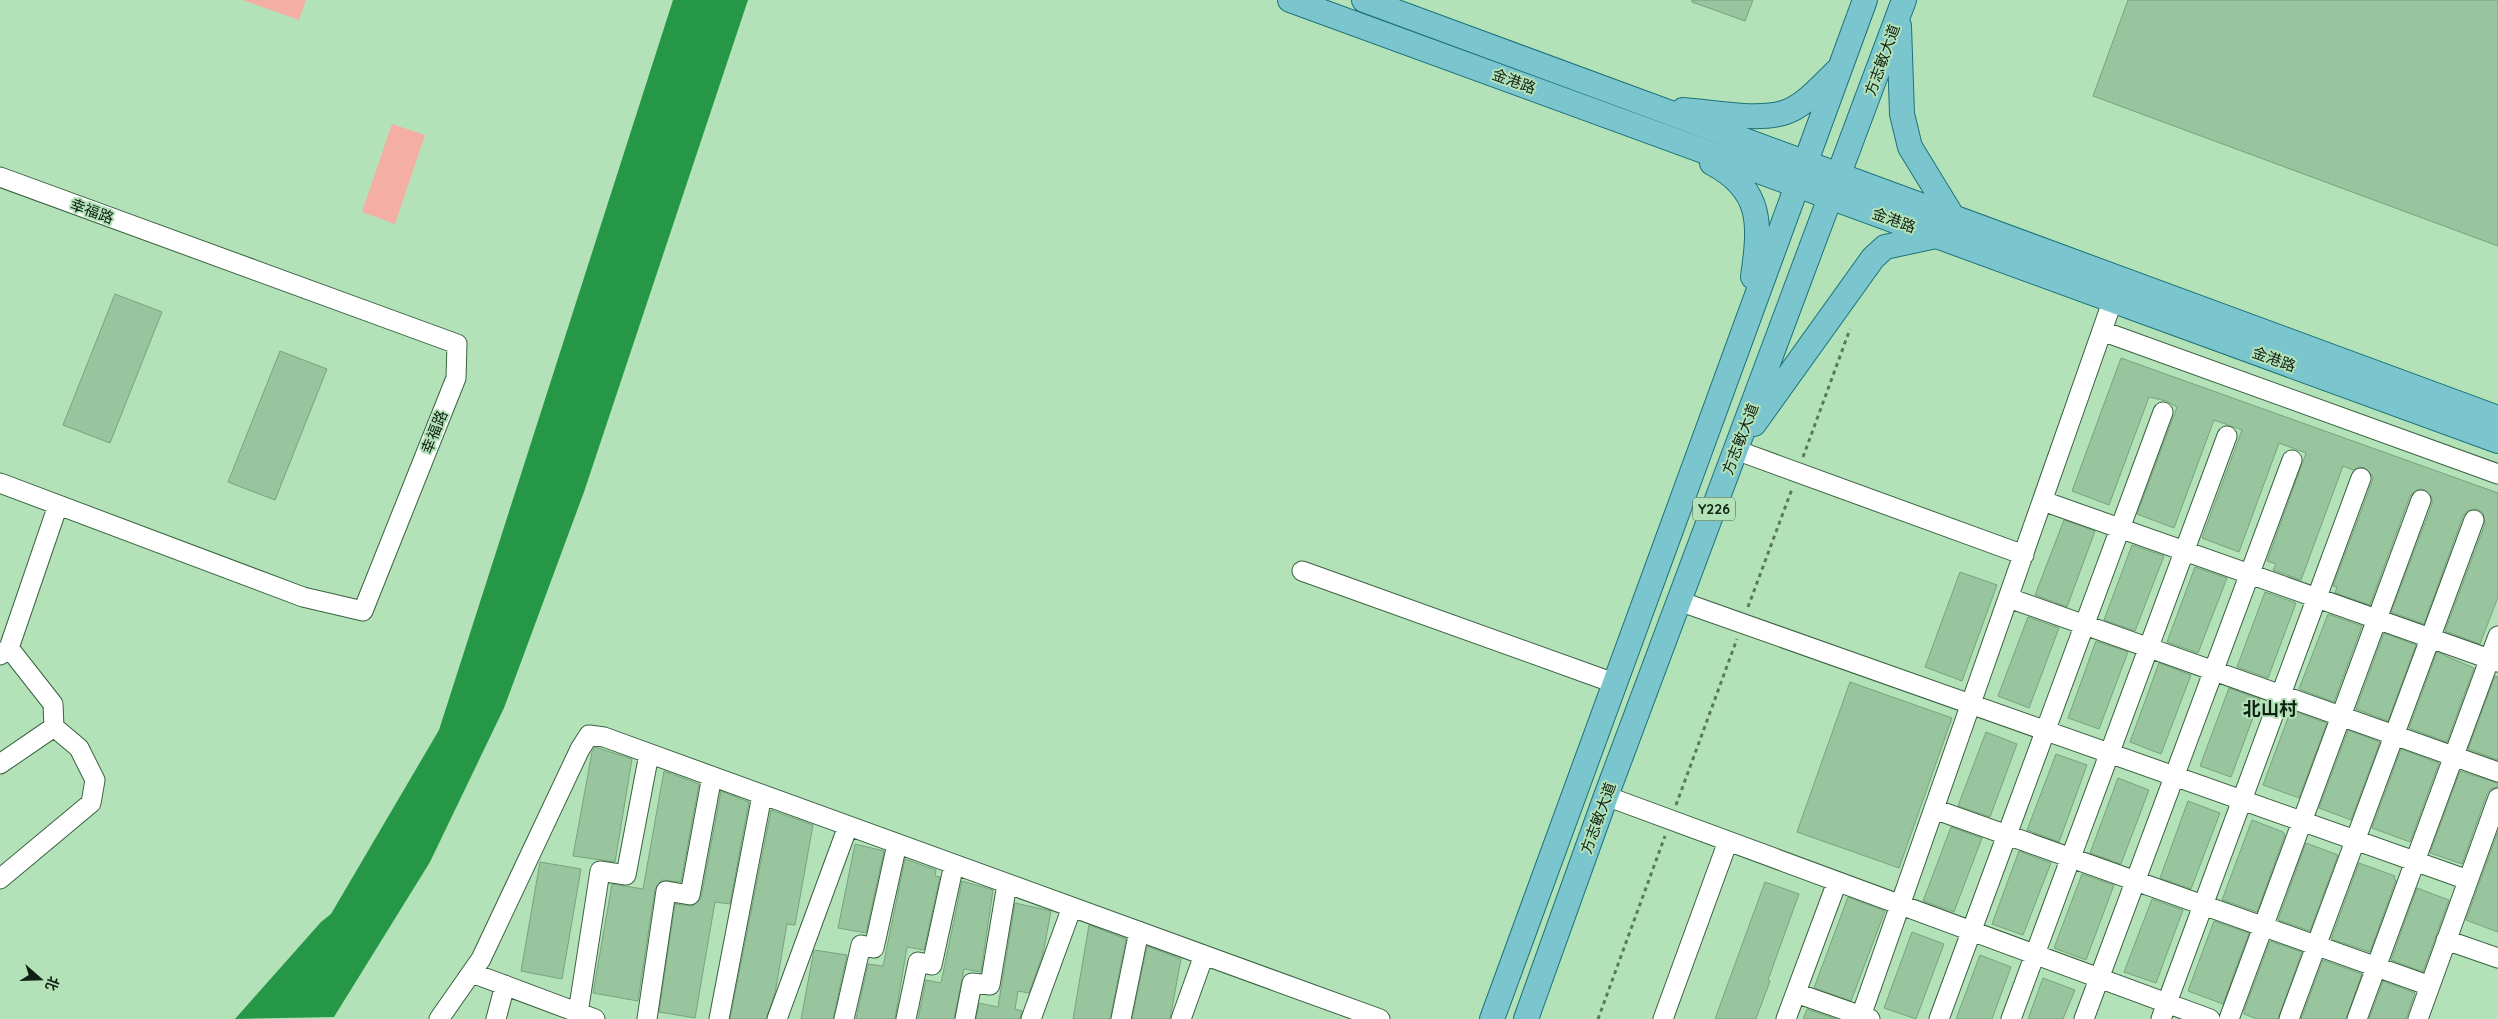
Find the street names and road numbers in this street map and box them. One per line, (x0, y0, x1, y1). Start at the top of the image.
street label: 方志敏大道 (1860, 22, 1904, 98)
street label: 金港路 (1490, 64, 1538, 98)
street label: 幸福路 (68, 194, 116, 228)
street label: 金港路 (1870, 203, 1918, 237)
street label: 金港路 (2250, 342, 2298, 376)
street label: 方志敏大道 (1718, 401, 1762, 477)
street label: 幸福路 (417, 408, 451, 456)
road number: Y226 (1693, 498, 1735, 520)
street label: 方志敏大道 (1576, 780, 1620, 856)

